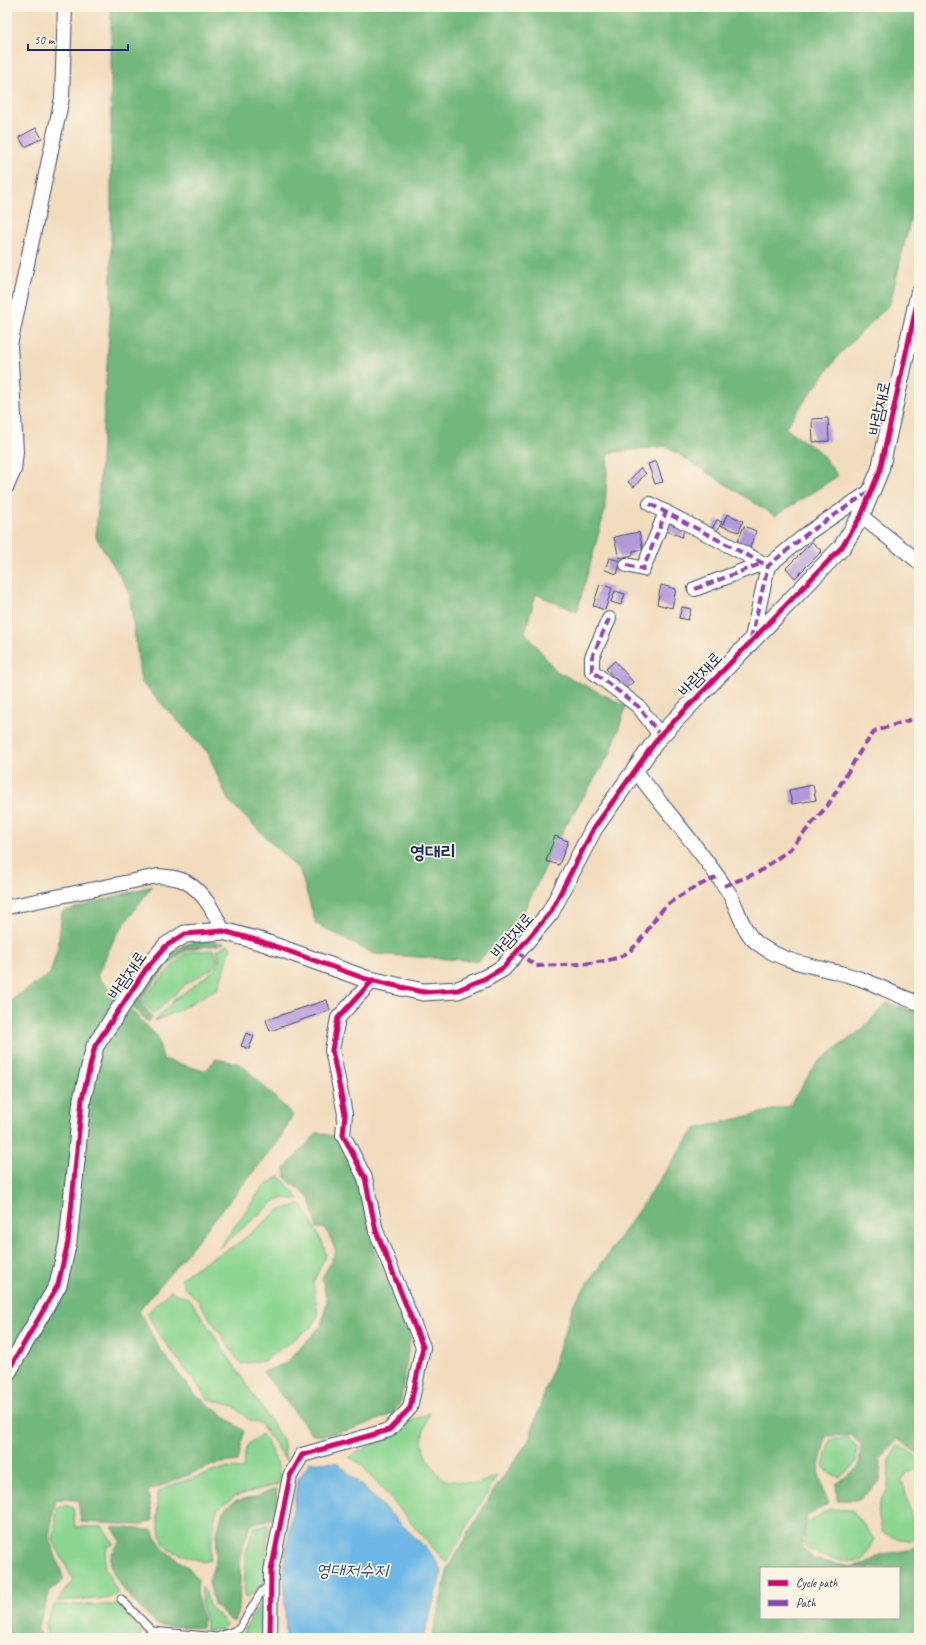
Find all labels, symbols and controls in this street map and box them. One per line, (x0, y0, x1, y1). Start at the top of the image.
scale bar (28, 26, 128, 52)
text: 50 m (34, 32, 56, 48)
street label: 바람재로 (863, 379, 895, 437)
street label: 바람재로 (673, 647, 727, 701)
district label: 영대리 (410, 840, 456, 864)
street label: 바람재로 (486, 908, 538, 962)
street label: 바람재로 (103, 947, 151, 1003)
water label: 영대저수지 (316, 1559, 391, 1581)
legend (760, 1567, 900, 1619)
text: Cycle path (796, 1575, 838, 1591)
text: Path (796, 1595, 816, 1611)

